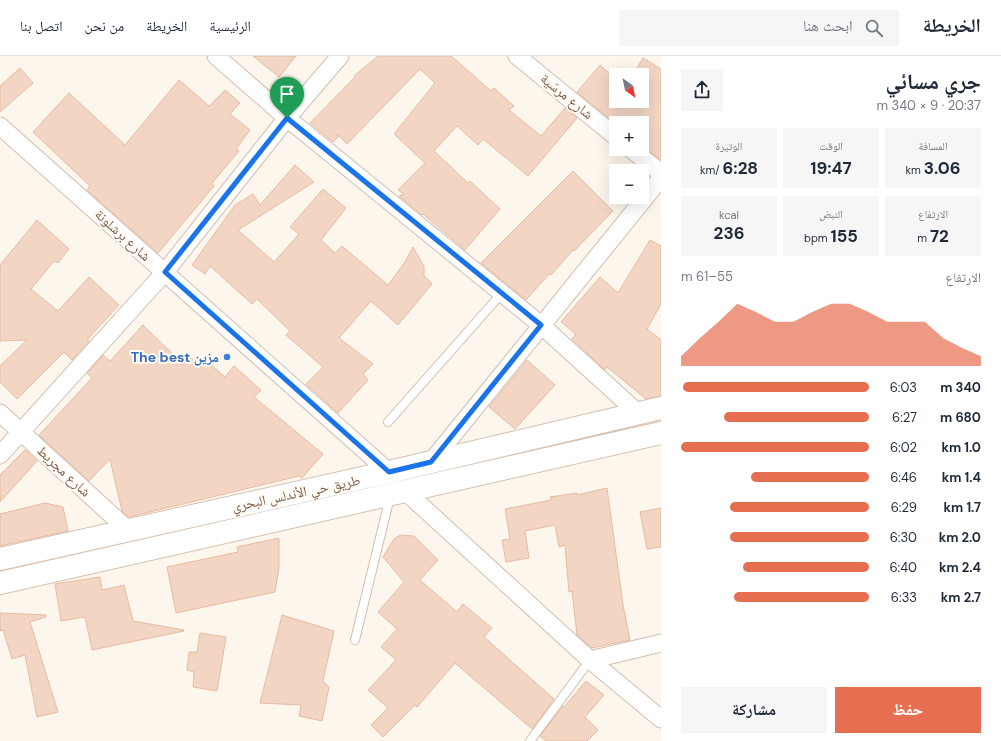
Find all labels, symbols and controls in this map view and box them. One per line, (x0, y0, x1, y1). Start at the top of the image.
search box (619, 10, 899, 46)
text: الخريطة (923, 13, 981, 38)
text: ابحث هنا (803, 16, 853, 36)
text: اتصل بنا (20, 17, 63, 35)
text: من نحن (85, 17, 124, 35)
text: الخريطة (146, 17, 187, 35)
text: الرئيسية (209, 17, 251, 35)
icon: search (863, 17, 885, 39)
text: جري مسائي (886, 67, 981, 96)
north arrow (609, 68, 649, 108)
map controls (609, 68, 649, 204)
street label: شارع مرسّية (536, 69, 597, 124)
button: share (681, 69, 723, 111)
pin (270, 77, 304, 118)
icon: arrive (276, 83, 298, 105)
text: 20:37 · 9 × 340 m (876, 97, 981, 114)
button: + (609, 116, 649, 156)
text: الوتيرة (716, 139, 742, 153)
text: الوقت (819, 139, 843, 153)
text: المسافة (918, 139, 948, 153)
text: 6:28 (723, 157, 758, 179)
text: 19:47 (810, 157, 852, 179)
text: 3.06 (924, 157, 960, 179)
text: /km (700, 163, 723, 177)
text: km (906, 163, 924, 177)
button: − (609, 164, 649, 204)
street label: شارع برشلونة (91, 205, 155, 266)
text: النبض (819, 207, 843, 221)
text: الارتفاع (918, 207, 948, 221)
text: kcal (719, 208, 739, 222)
text: 236 (714, 222, 744, 244)
text: 155 (831, 225, 858, 247)
text: 72 (930, 225, 949, 247)
text: bpm (804, 231, 831, 245)
text: m (917, 231, 930, 245)
text: 55–61 m (681, 268, 733, 285)
text: الارتفاع (946, 269, 981, 286)
place label: The best مزين (131, 348, 219, 366)
marker: The best مزين (222, 352, 232, 362)
text: 6:03 (890, 379, 917, 396)
text: 340 m (940, 379, 981, 396)
text: 6:27 (892, 409, 917, 426)
text: 680 m (940, 409, 981, 426)
text: 6:02 (890, 439, 917, 456)
text: 1.0 km (942, 439, 981, 456)
street label: شارع مجريط (33, 441, 95, 501)
text: 6:46 (890, 469, 917, 486)
text: 1.4 km (942, 469, 981, 486)
street label: طريق حي الأندلس البحري (230, 471, 362, 518)
text: 6:29 (891, 499, 917, 516)
text: 1.7 km (944, 499, 981, 516)
text: 6:30 (890, 529, 917, 546)
text: 2.0 km (939, 529, 981, 546)
text: 6:40 (889, 559, 917, 576)
text: 2.4 km (939, 559, 981, 576)
text: 6:33 (891, 589, 917, 606)
text: 2.7 km (941, 589, 981, 606)
button: مشاركة (681, 687, 827, 733)
button: حفظ (835, 687, 981, 733)

